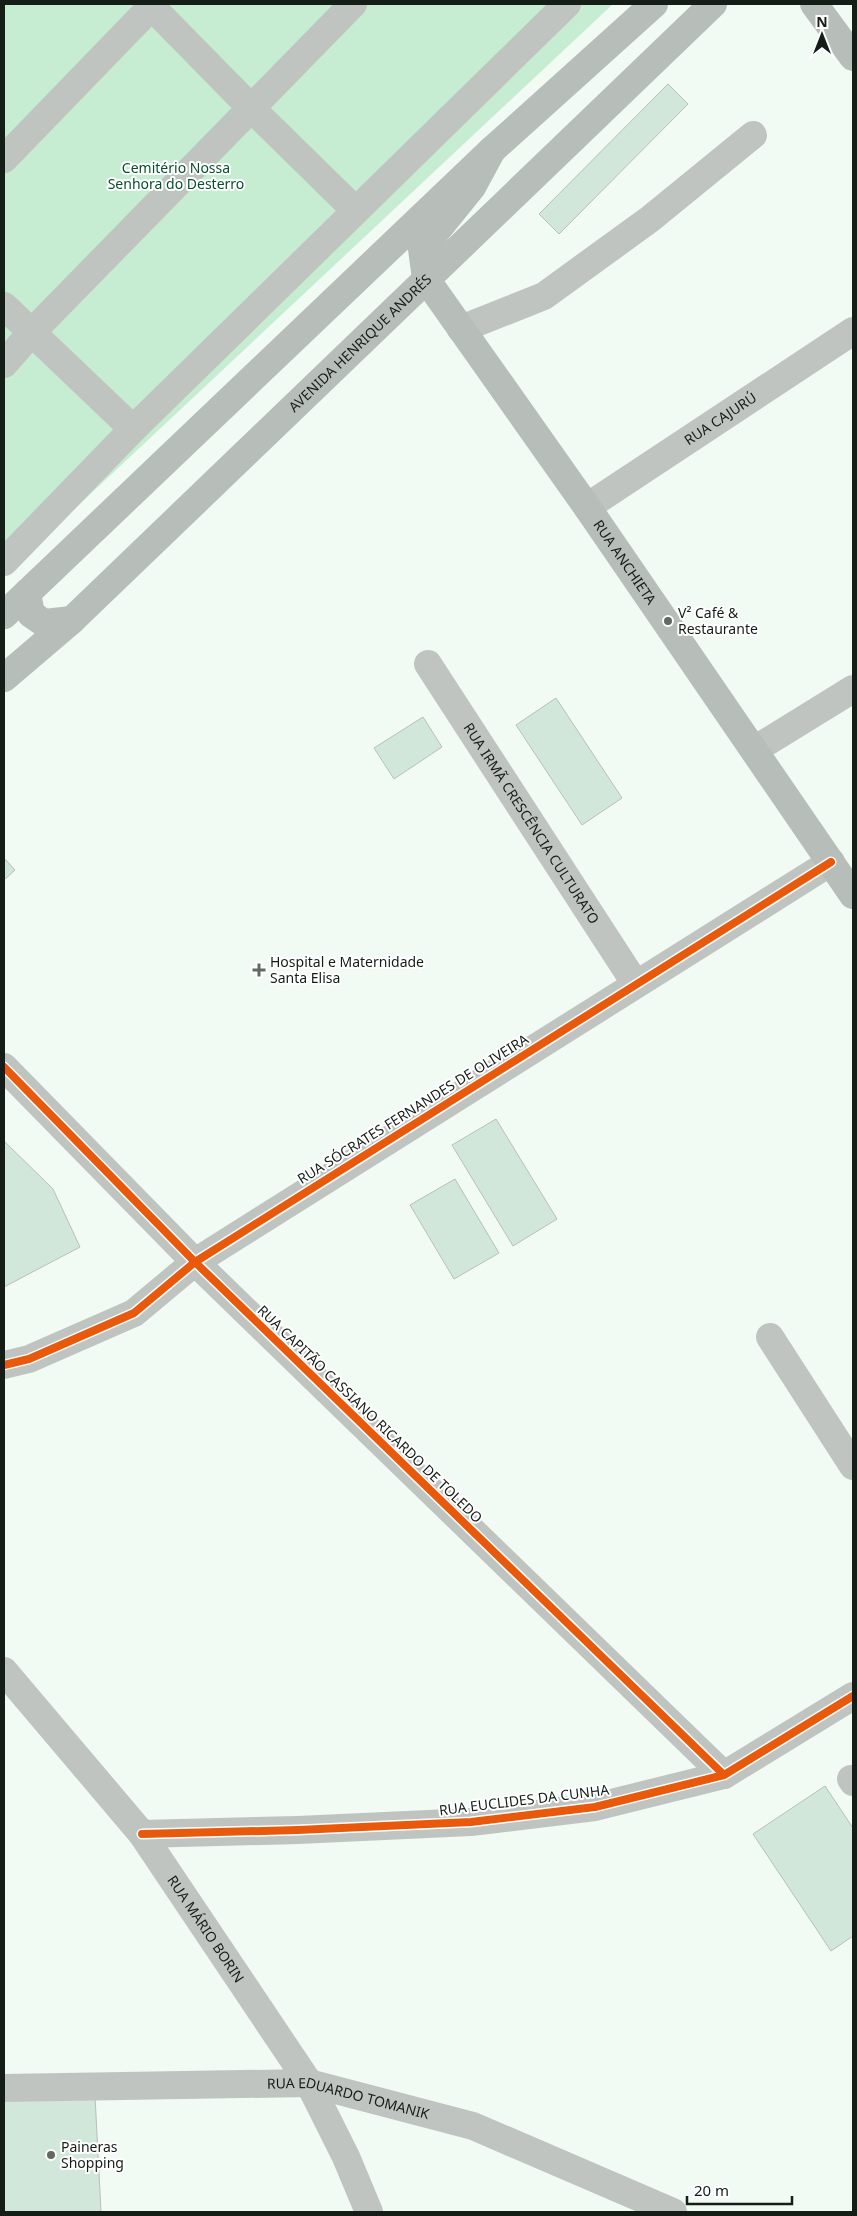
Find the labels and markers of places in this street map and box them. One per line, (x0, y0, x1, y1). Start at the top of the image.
place label: V² Café & Restaurante (678, 603, 758, 638)
marker: V² Café & Restaurante (662, 615, 674, 627)
place label: Hospital e Maternidade Santa Elisa (270, 952, 424, 987)
marker: Hospital e Maternidade Santa Elisa (252, 963, 266, 977)
place label: Paineras Shopping (61, 2137, 124, 2172)
marker: Paineras Shopping (45, 2149, 57, 2161)

